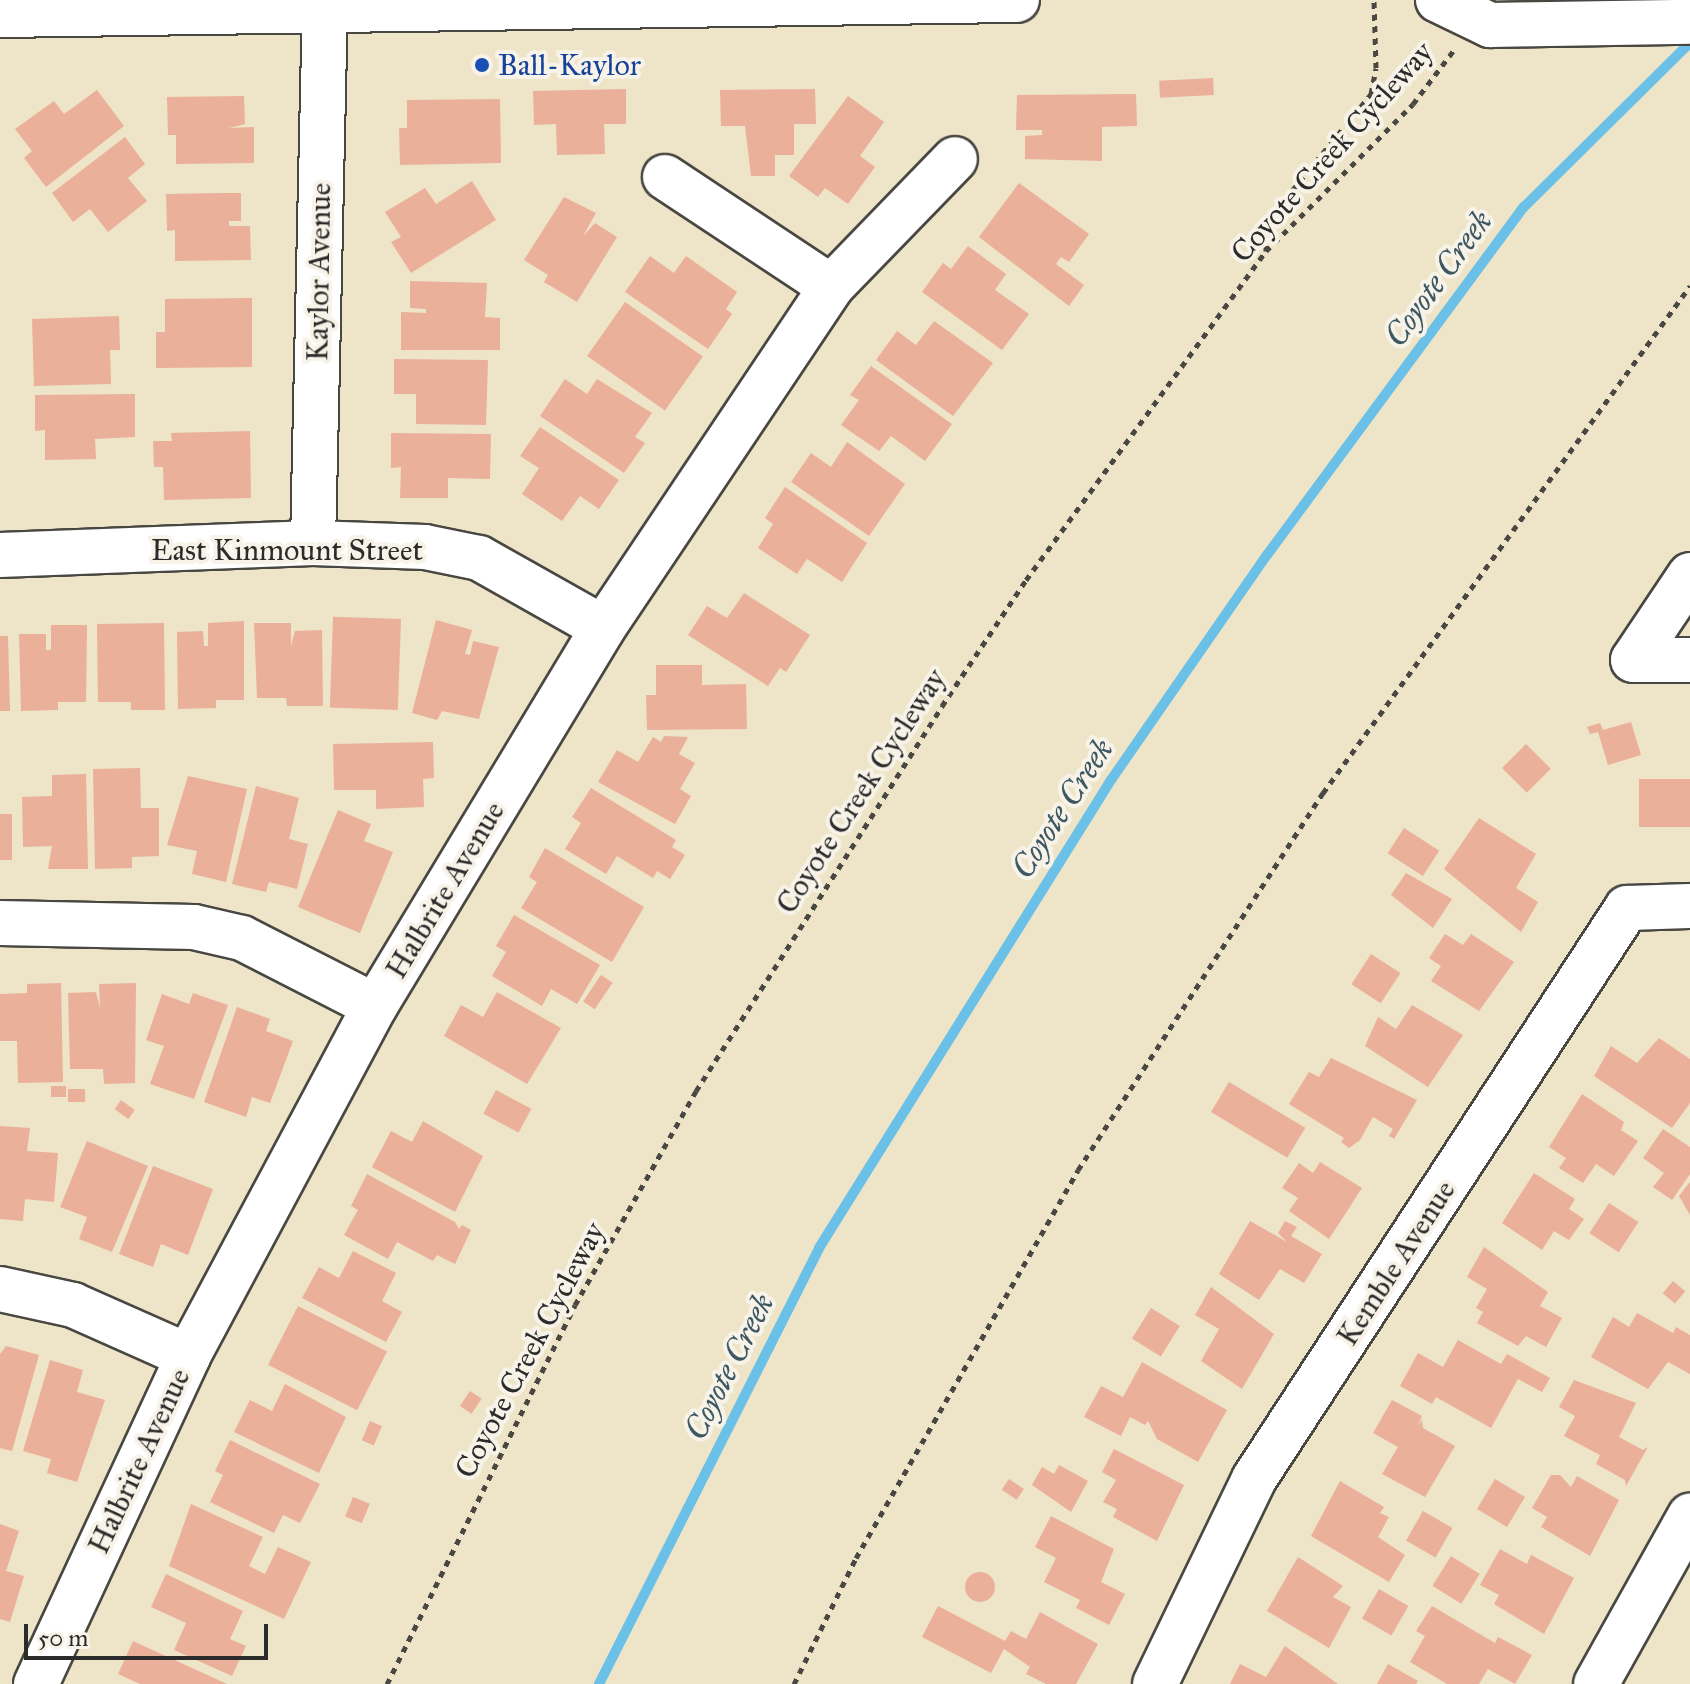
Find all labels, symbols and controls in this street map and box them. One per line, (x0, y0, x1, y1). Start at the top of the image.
street label: Coyote Creek Cycleway (1223, 34, 1441, 270)
place label: Ball-Kaylor (498, 47, 641, 83)
marker: Ball-Kaylor (473, 56, 491, 74)
street label: Kaylor Avenue (299, 182, 339, 362)
water label: Coyote Creek (1377, 204, 1501, 354)
street label: East Kinmount Street (151, 532, 423, 568)
street label: Coyote Creek Cycleway (768, 662, 954, 920)
water label: Coyote Creek (1004, 732, 1122, 886)
street label: Halbrite Avenue (378, 795, 512, 985)
street label: Kemble Avenue (1329, 1174, 1463, 1352)
street label: Coyote Creek Cycleway (447, 1216, 613, 1484)
water label: Coyote Creek (677, 1288, 783, 1446)
street label: Halbrite Avenue (80, 1363, 198, 1559)
scale bar (28, 1608, 272, 1658)
text: 50 m (38, 1623, 88, 1653)

